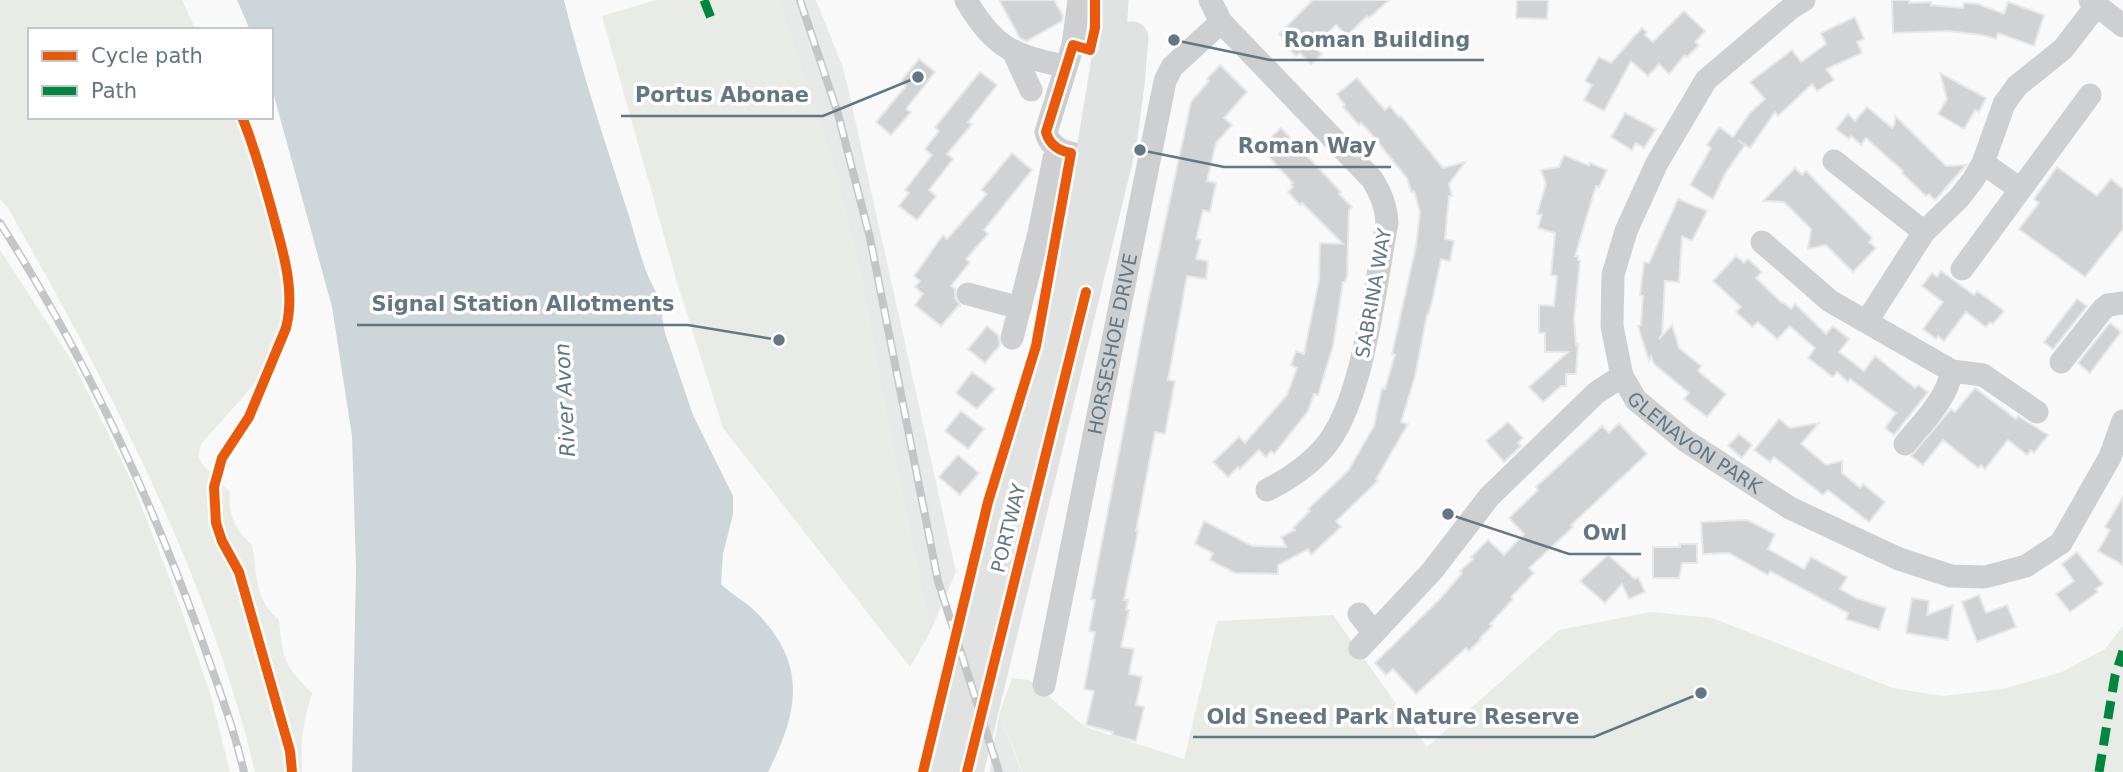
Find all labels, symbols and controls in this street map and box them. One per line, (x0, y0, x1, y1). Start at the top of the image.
callout: Roman Building (1270, 18, 1484, 60)
legend (28, 28, 273, 119)
text: Roman Building (1284, 28, 1470, 52)
text: Cycle path (91, 44, 203, 68)
callout: Portus Abonae (621, 74, 823, 116)
text: Path (91, 79, 137, 103)
text: Portus Abonae (635, 83, 809, 107)
callout: Roman Way (1224, 125, 1391, 167)
text: Roman Way (1238, 134, 1377, 158)
street label: SABRINA WAY (1351, 226, 1395, 360)
street label: HORSESHOE DRIVE (1083, 251, 1141, 436)
callout: Signal Station Allotments (357, 283, 688, 325)
text: Signal Station Allotments (372, 292, 674, 316)
water label: River Avon (550, 342, 580, 458)
street label: GLENAVON PARK (1623, 388, 1766, 498)
street label: PORTWAY (986, 481, 1030, 575)
callout: Owl (1569, 512, 1641, 554)
text: Owl (1583, 521, 1627, 545)
callout: Old Sneed Park Nature Reserve (1193, 695, 1594, 737)
text: Old Sneed Park Nature Reserve (1206, 705, 1580, 729)

